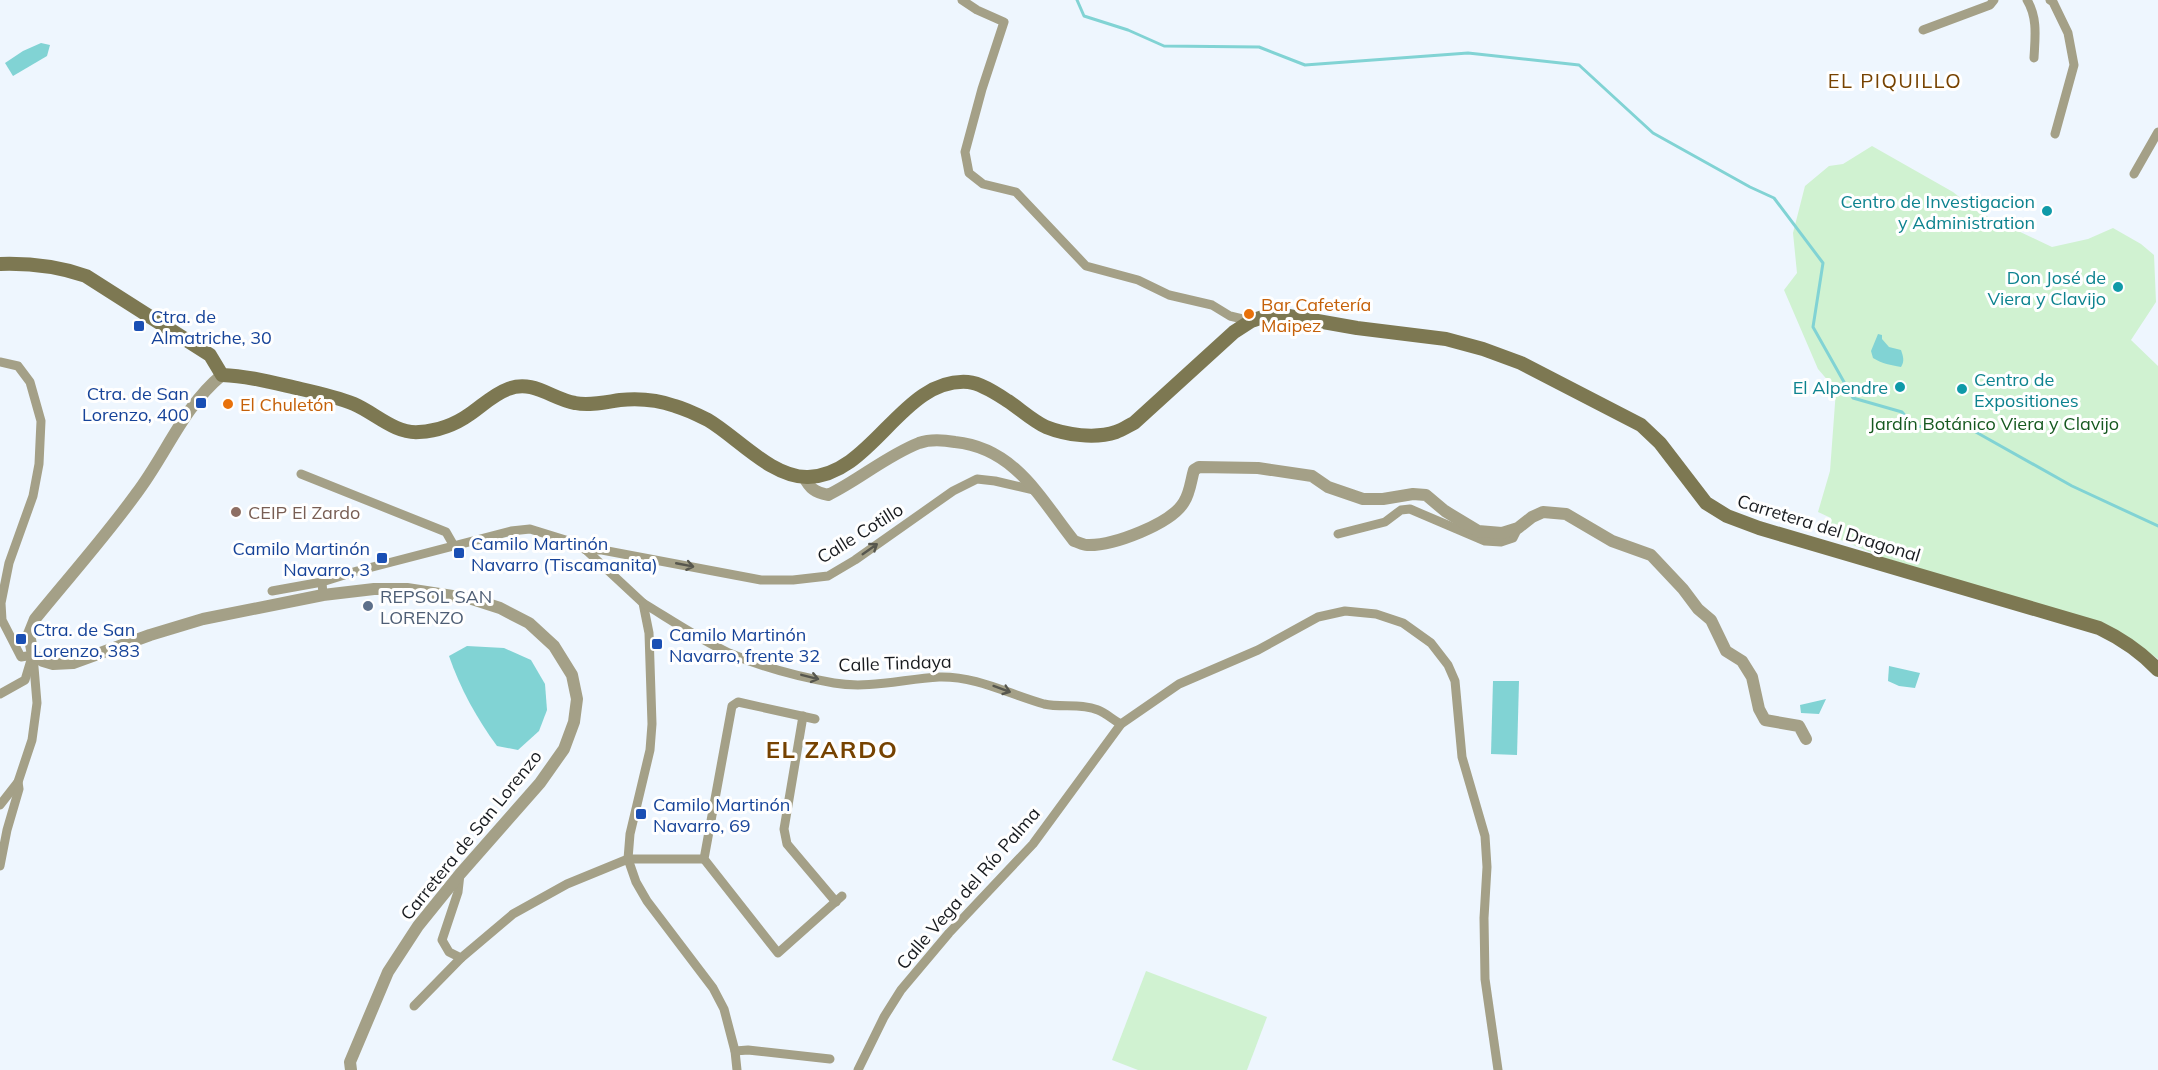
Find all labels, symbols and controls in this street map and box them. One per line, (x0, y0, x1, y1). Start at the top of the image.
district label: EL PIQUILLO (1828, 68, 1962, 93)
place label: Centro de Investigacion y Administration (1841, 190, 2035, 234)
marker: Centro de Investigacion y Administration (2040, 204, 2054, 218)
place label: Don José de Viera y Clavijo (1987, 266, 2106, 310)
marker: Don José de Viera y Clavijo (2111, 280, 2125, 294)
place label: Bar Cafetería Maipez (1261, 293, 1371, 337)
place label: Ctra. de Almatriche, 30 (151, 305, 272, 349)
marker: Bar Cafetería Maipez (1242, 307, 1256, 321)
marker: Ctra. de Almatriche, 30 (132, 319, 146, 333)
place label: Centro de Expositiones (1974, 368, 2079, 412)
place label: El Alpendre (1793, 376, 1888, 399)
marker: El Alpendre (1893, 380, 1907, 394)
place label: Ctra. de San Lorenzo, 400 (82, 382, 189, 426)
marker: Centro de Expositiones (1955, 382, 1969, 396)
place label: El Chuletón (240, 393, 334, 416)
marker: Ctra. de San Lorenzo, 400 (194, 396, 208, 410)
marker: El Chuletón (221, 397, 235, 411)
park label: Jardín Botánico Viera y Clavijo (1869, 412, 2119, 435)
street label: Carretera del Dragonal (1735, 489, 1923, 567)
street label: Calle Cotillo (813, 497, 907, 569)
place label: CEIP El Zardo (248, 501, 360, 524)
marker: CEIP El Zardo (229, 505, 243, 519)
place label: Camilo Martinón Navarro (Tiscamanita) (471, 532, 658, 576)
place label: Camilo Martinón Navarro, 3 (233, 537, 370, 581)
one-way arrow (862, 543, 878, 555)
marker: Camilo Martinón Navarro (Tiscamanita) (452, 546, 466, 560)
marker: Camilo Martinón Navarro, 3 (375, 551, 389, 565)
one-way arrow (675, 560, 694, 571)
place label: REPSOL SAN LORENZO (380, 585, 492, 629)
marker: REPSOL SAN LORENZO (361, 599, 375, 613)
place label: Ctra. de San Lorenzo, 383 (33, 618, 140, 662)
place label: Camilo Martinón Navarro, frente 32 (669, 623, 820, 667)
marker: Ctra. de San Lorenzo, 383 (14, 632, 28, 646)
marker: Camilo Martinón Navarro, frente 32 (650, 637, 664, 651)
street label: Calle Tindaya (838, 650, 952, 676)
one-way arrow (800, 672, 819, 683)
one-way arrow (992, 685, 1011, 696)
district label: EL ZARDO (766, 734, 898, 764)
street label: Carretera de San Lorenzo (395, 745, 547, 925)
place label: Camilo Martinón Navarro, 69 (653, 793, 790, 837)
street label: Calle Vega del Río Palma (891, 802, 1045, 974)
marker: Camilo Martinón Navarro, 69 (634, 807, 648, 821)

